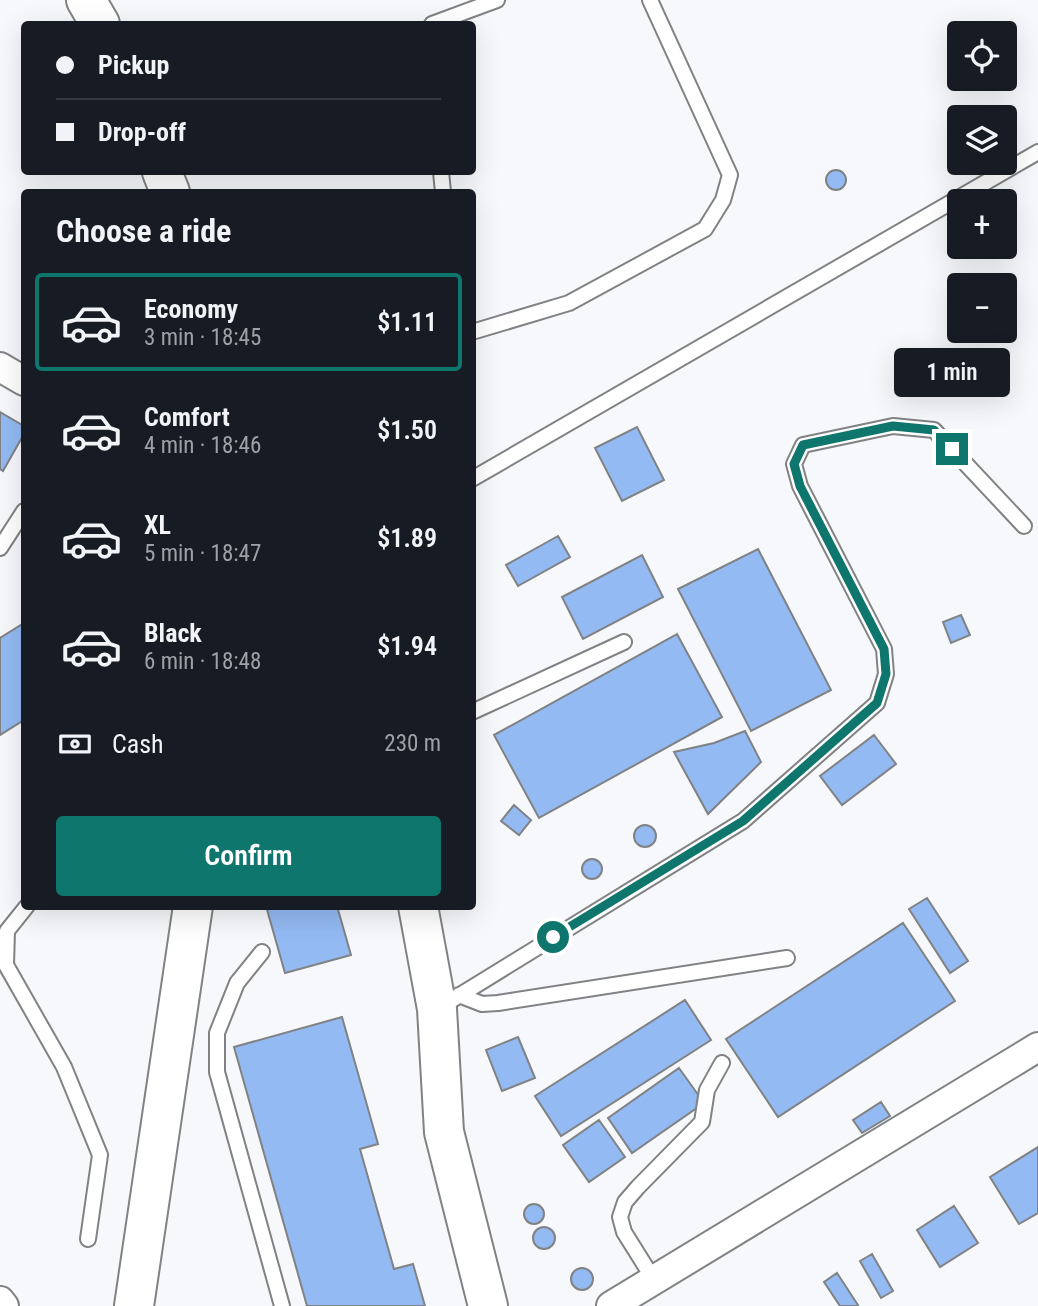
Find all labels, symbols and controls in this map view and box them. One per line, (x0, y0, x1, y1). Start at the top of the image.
map controls (947, 21, 1017, 343)
button: locate (947, 21, 1017, 91)
text: Pickup (98, 50, 169, 80)
button: layers (947, 105, 1017, 175)
text: Drop-off (98, 117, 186, 147)
button: + (947, 189, 1017, 259)
text: Choose a ride (56, 212, 231, 250)
button: − (947, 273, 1017, 343)
icon: car (60, 291, 123, 354)
text: Economy (144, 294, 238, 324)
text: $1.11 (377, 307, 437, 337)
text: 3 min · 18:45 (144, 324, 261, 351)
callout: 1 min (894, 348, 1010, 396)
text: 1 min (927, 359, 977, 386)
icon: car (60, 399, 123, 462)
text: Comfort (144, 402, 230, 432)
text: $1.50 (377, 415, 437, 445)
text: 4 min · 18:46 (144, 432, 261, 459)
route end (936, 433, 968, 465)
icon: car (60, 507, 123, 570)
text: XL (144, 510, 171, 540)
text: $1.89 (377, 523, 437, 553)
text: 5 min · 18:47 (144, 540, 261, 567)
icon: car (60, 615, 123, 678)
text: Black (144, 618, 202, 648)
text: $1.94 (377, 631, 437, 661)
text: 6 min · 18:48 (144, 648, 261, 675)
icon: cash (56, 725, 94, 763)
text: Cash (112, 729, 164, 759)
text: 230 m (384, 730, 441, 757)
button: Confirm (56, 816, 441, 896)
route start (537, 921, 569, 953)

